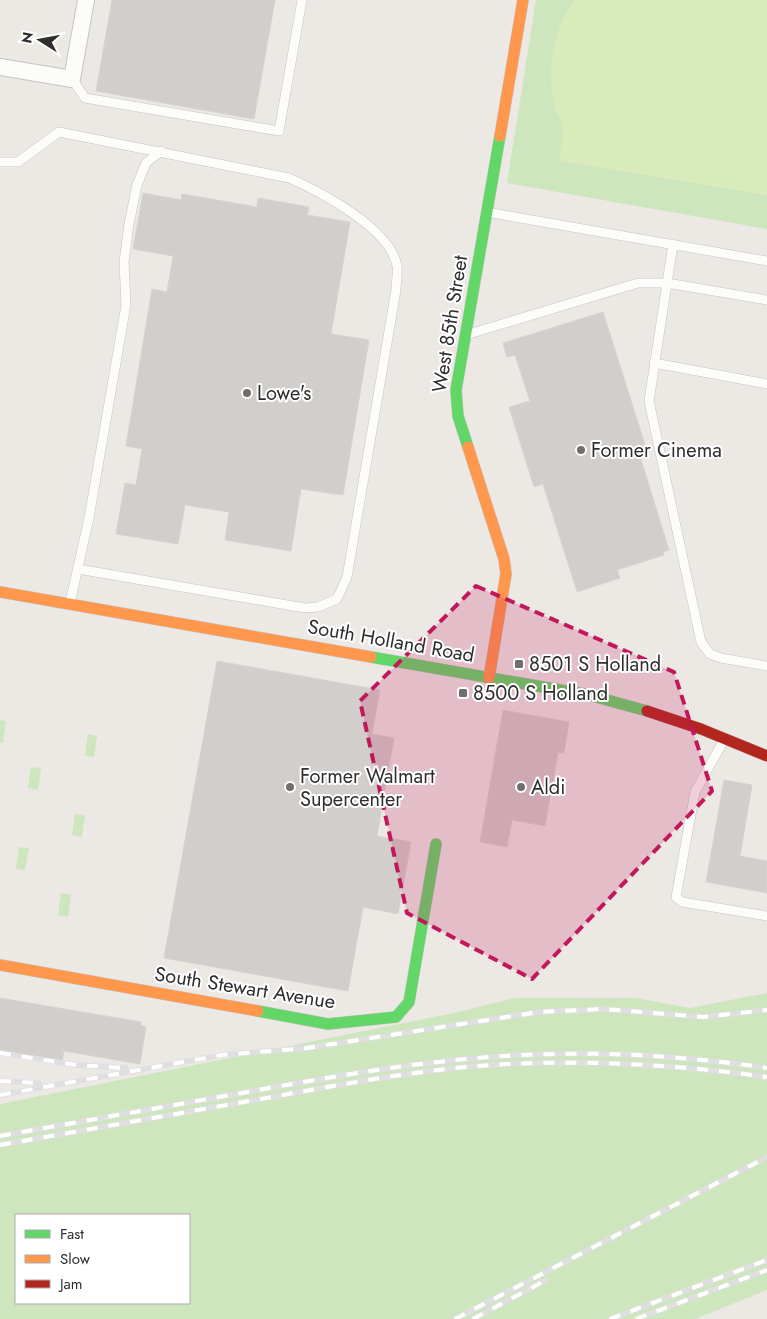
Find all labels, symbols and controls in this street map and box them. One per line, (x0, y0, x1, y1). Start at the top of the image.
north arrow (15, 15, 65, 65)
text: N (16, 30, 38, 45)
street label: West 85th Street (425, 253, 475, 395)
place label: Lowe's (257, 379, 311, 408)
marker: Lowe's (241, 387, 253, 399)
place label: Former Cinema (591, 436, 722, 465)
marker: Former Cinema (575, 444, 587, 456)
street label: South Holland Road (305, 612, 477, 670)
place label: 8501 S Holland (529, 650, 661, 679)
marker: 8501 S Holland (513, 658, 525, 670)
place label: 8500 S Holland (473, 679, 608, 708)
marker: 8500 S Holland (457, 687, 469, 699)
place label: Former Walmart Supercenter (300, 762, 435, 814)
place label: Aldi (531, 773, 565, 802)
marker: Former Walmart Supercenter (284, 781, 296, 793)
marker: Aldi (515, 781, 527, 793)
street label: South Stewart Avenue (153, 959, 337, 1017)
legend (15, 1214, 190, 1304)
text: Fast (60, 1223, 84, 1245)
text: Slow (60, 1248, 91, 1270)
text: Jam (58, 1273, 83, 1295)

